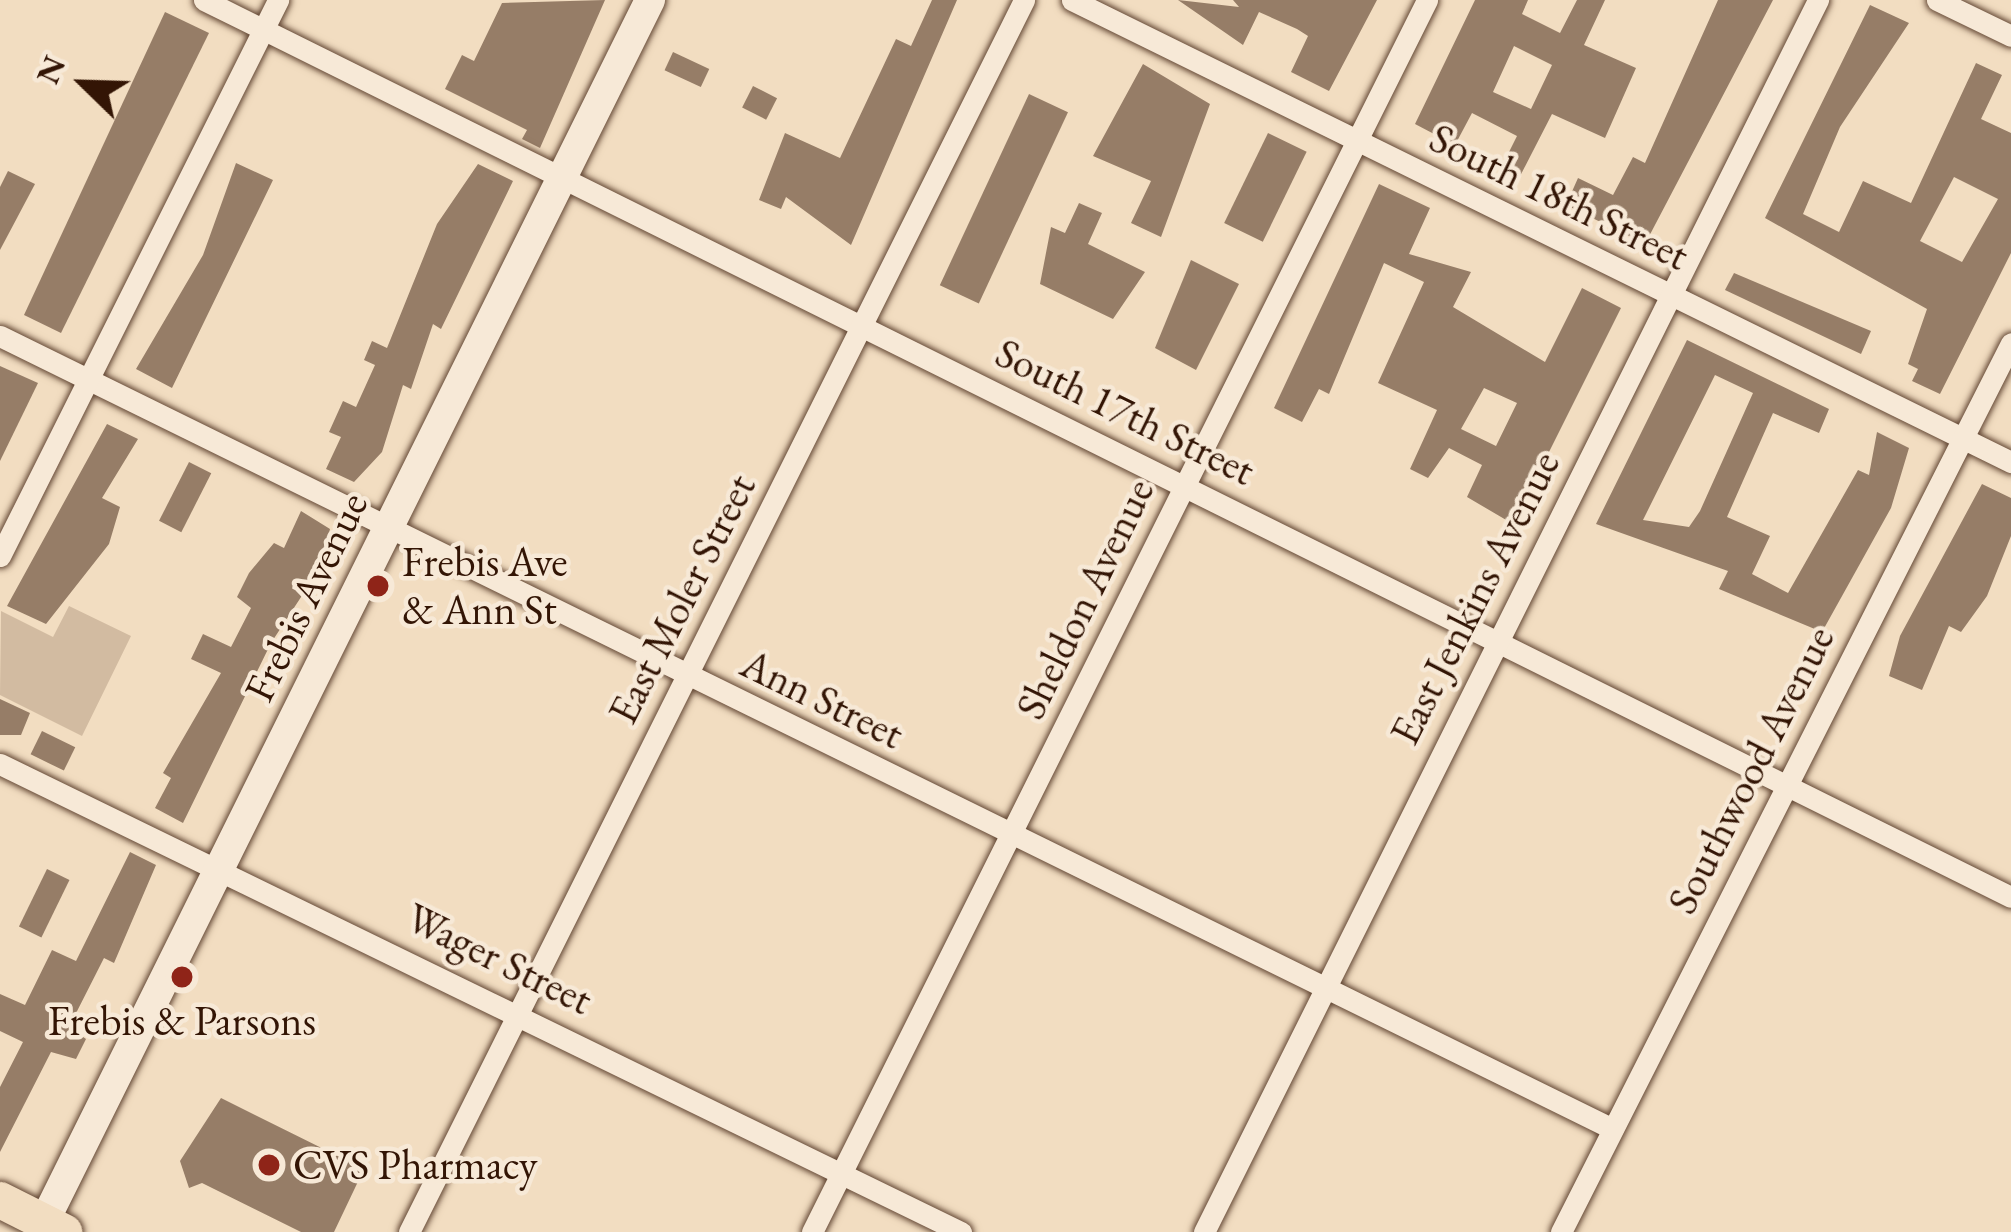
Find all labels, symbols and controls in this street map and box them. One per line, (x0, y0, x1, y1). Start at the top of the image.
north arrow (24, 24, 144, 144)
text: N (25, 49, 75, 90)
street label: South 18th Street (1421, 113, 1697, 281)
street label: South 17th Street (987, 328, 1263, 496)
street label: East Jenkins Avenue (1379, 443, 1571, 753)
street label: East Moler Street (598, 466, 766, 732)
street label: Sheldon Avenue (1005, 471, 1165, 727)
street label: Frebis Avenue (234, 484, 378, 710)
place label: Frebis Ave & Ann St (402, 537, 568, 636)
marker: Frebis Ave & Ann St (365, 573, 391, 599)
street label: Southwood Avenue (1657, 618, 1845, 922)
street label: Ann Street (733, 638, 911, 760)
street label: Wager Street (398, 892, 600, 1026)
marker: Frebis & Parsons (169, 964, 195, 990)
place label: Frebis & Parsons (48, 996, 316, 1046)
place label: CVS Pharmacy (293, 1140, 537, 1190)
marker: CVS Pharmacy (256, 1152, 282, 1178)

